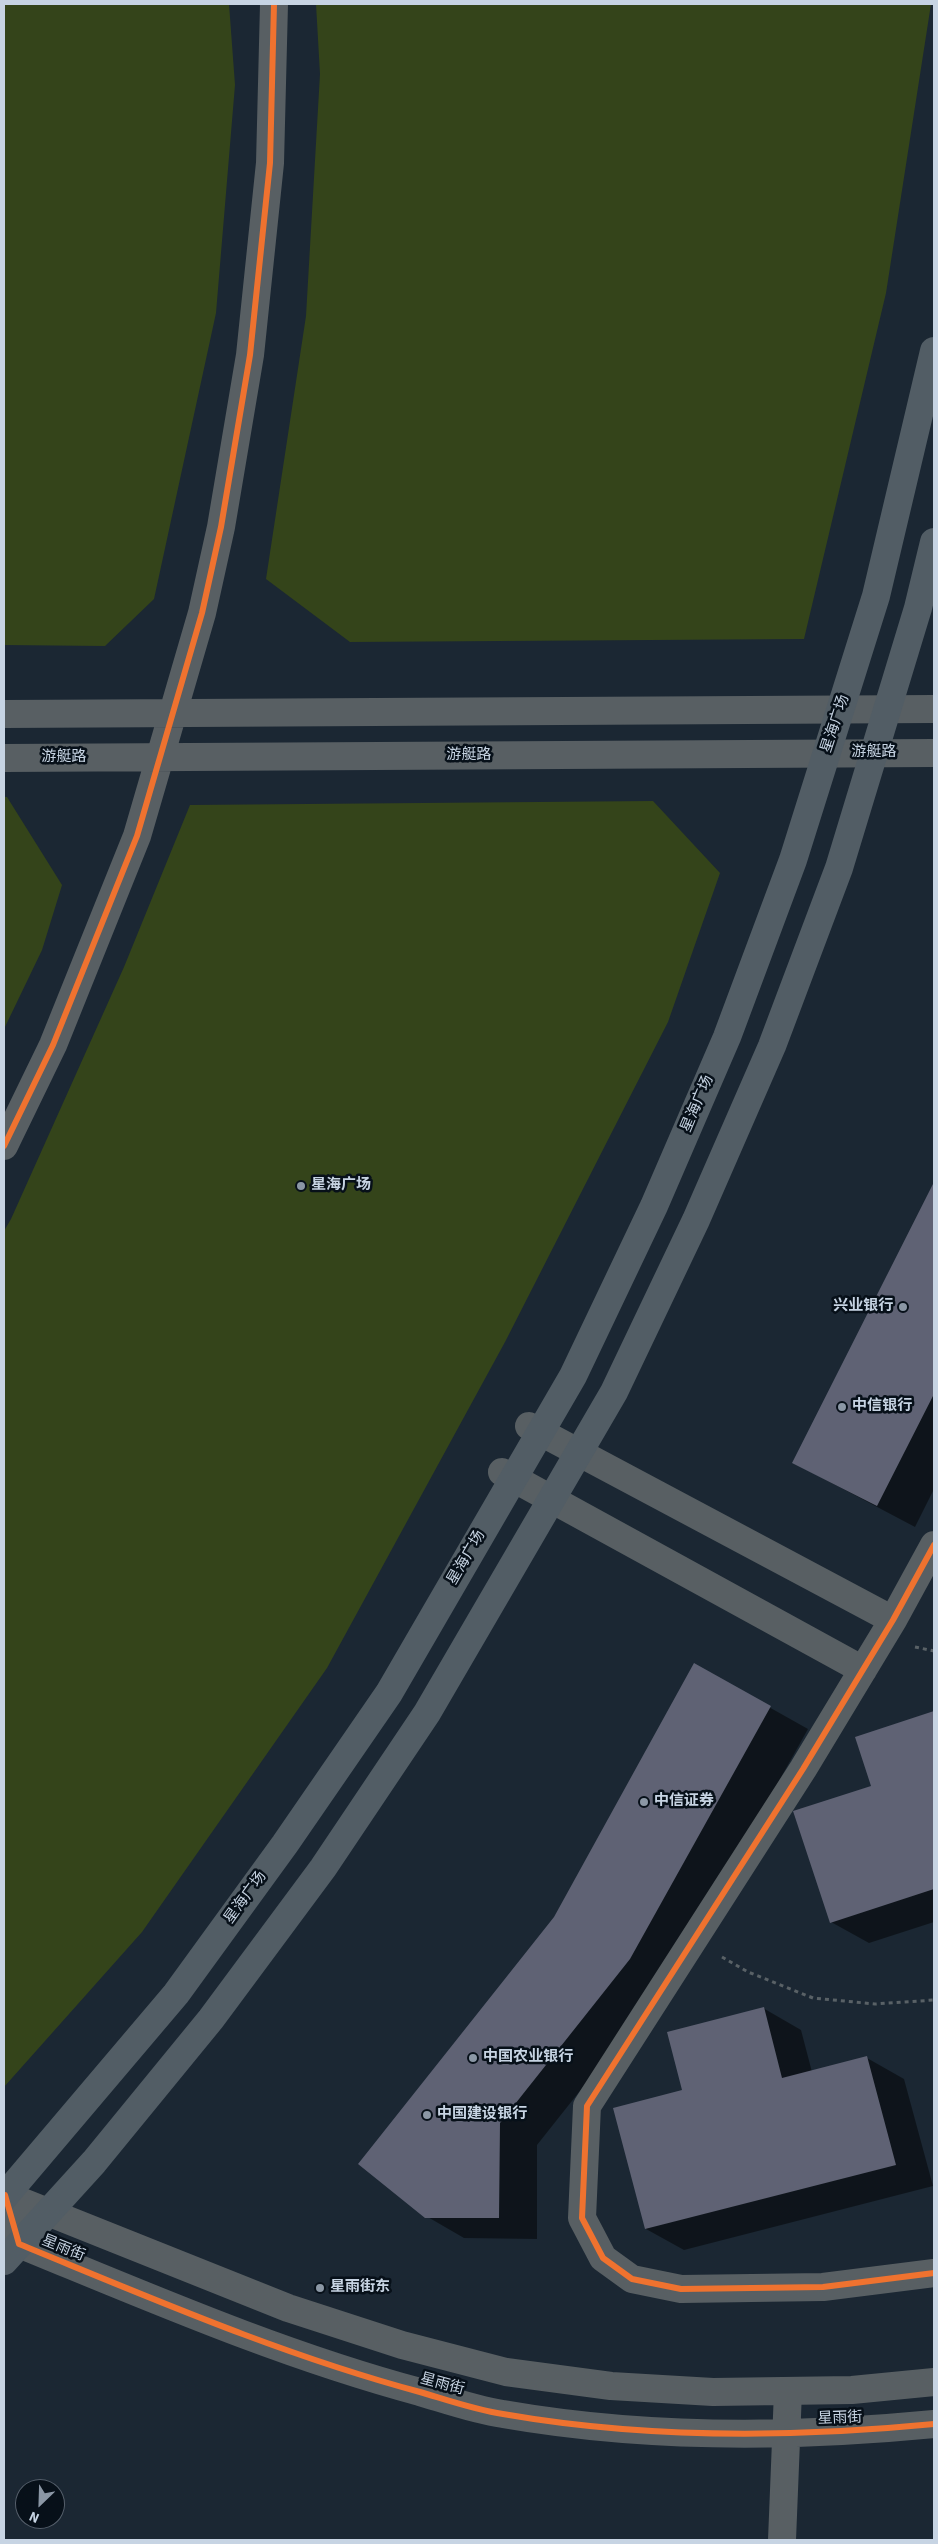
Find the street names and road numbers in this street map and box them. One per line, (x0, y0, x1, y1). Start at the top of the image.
street label: 星海广场 (818, 693, 854, 755)
street label: 游艇路 (852, 744, 896, 762)
street label: 游艇路 (447, 747, 491, 765)
street label: 游艇路 (42, 749, 86, 767)
street label: 星海广场 (678, 1073, 718, 1135)
street label: 星海广场 (444, 1528, 490, 1588)
street label: 星海广场 (221, 1868, 271, 1928)
street label: 星雨街 (39, 2232, 87, 2266)
street label: 星雨街 (418, 2370, 466, 2400)
street label: 星雨街 (817, 2409, 863, 2429)

